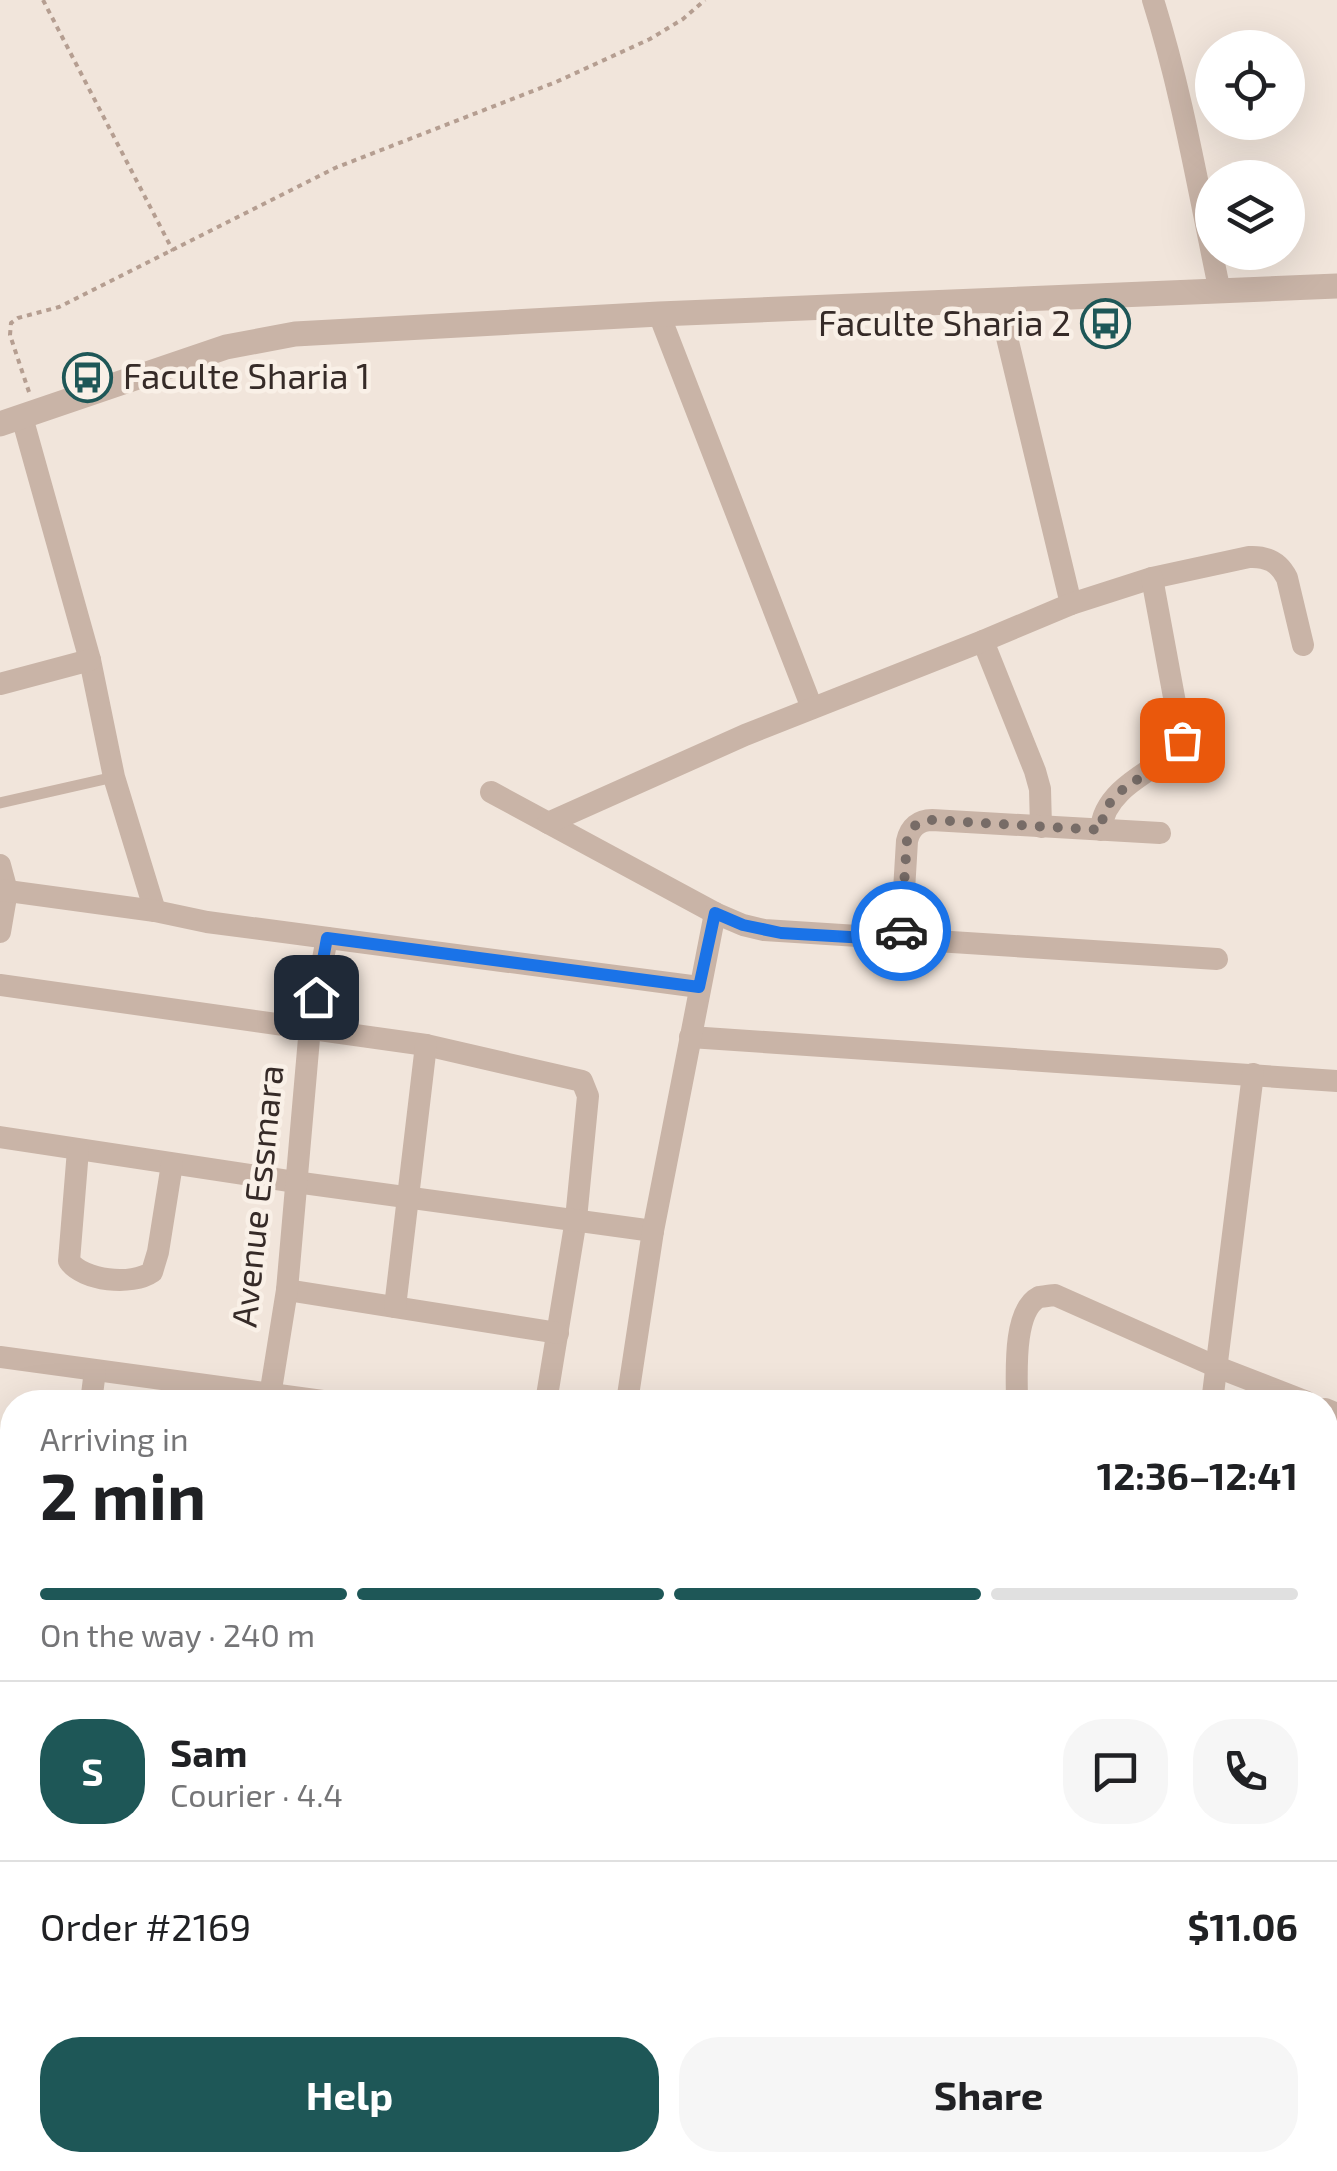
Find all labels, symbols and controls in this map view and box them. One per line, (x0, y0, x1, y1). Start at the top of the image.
map controls (1195, 30, 1305, 270)
button: locate (1195, 30, 1305, 140)
button: layers (1195, 160, 1305, 270)
bus stop icon: Faculte Sharia 2 (1080, 298, 1132, 350)
place label: Faculte Sharia 2 (818, 301, 1071, 343)
bus stop icon: Faculte Sharia 1 (62, 351, 114, 403)
place label: Faculte Sharia 1 (123, 354, 370, 396)
pin (1140, 698, 1225, 783)
icon: bag (1155, 713, 1210, 768)
courier (851, 881, 951, 981)
icon: car (874, 904, 929, 959)
pin (274, 955, 359, 1040)
icon: home (289, 970, 344, 1025)
street label: Avenue Essmara (221, 1063, 291, 1329)
text: Arriving in (40, 1419, 189, 1457)
text: 12:36–12:41 (1097, 1452, 1298, 1498)
text: 2 min (40, 1455, 206, 1533)
text: On the way · 240 m (40, 1615, 315, 1653)
button: chat (1063, 1719, 1168, 1824)
button: phone (1193, 1719, 1298, 1824)
text: Sam (170, 1729, 247, 1775)
text: S (81, 1748, 104, 1794)
text: Courier · 4.4 (170, 1775, 343, 1813)
text: Order #2169 (40, 1903, 251, 1949)
text: $11.06 (1187, 1903, 1298, 1949)
button: Help (40, 2037, 659, 2152)
button: Share (679, 2037, 1298, 2152)

